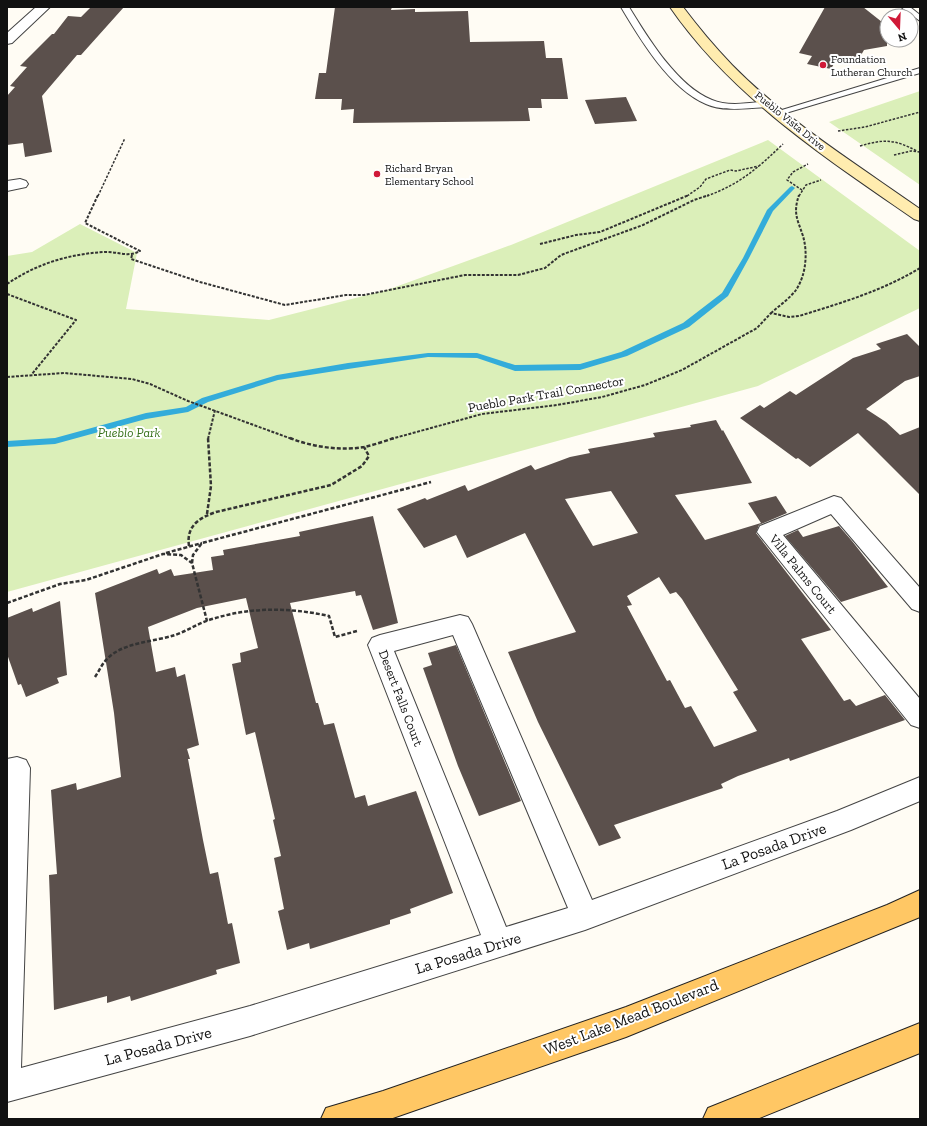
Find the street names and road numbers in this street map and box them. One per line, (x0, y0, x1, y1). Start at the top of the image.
street label: Pueblo Vista Drive (752, 89, 828, 153)
street label: Pueblo Park Trail Connector (467, 373, 625, 415)
street label: Villa Palms Court (766, 531, 840, 617)
street label: Desert Falls Court (376, 648, 426, 748)
street label: La Posada Drive (719, 818, 829, 874)
street label: La Posada Drive (413, 928, 523, 978)
street label: West Lake Mead Boulevard (541, 975, 721, 1059)
street label: La Posada Drive (103, 1023, 213, 1069)

